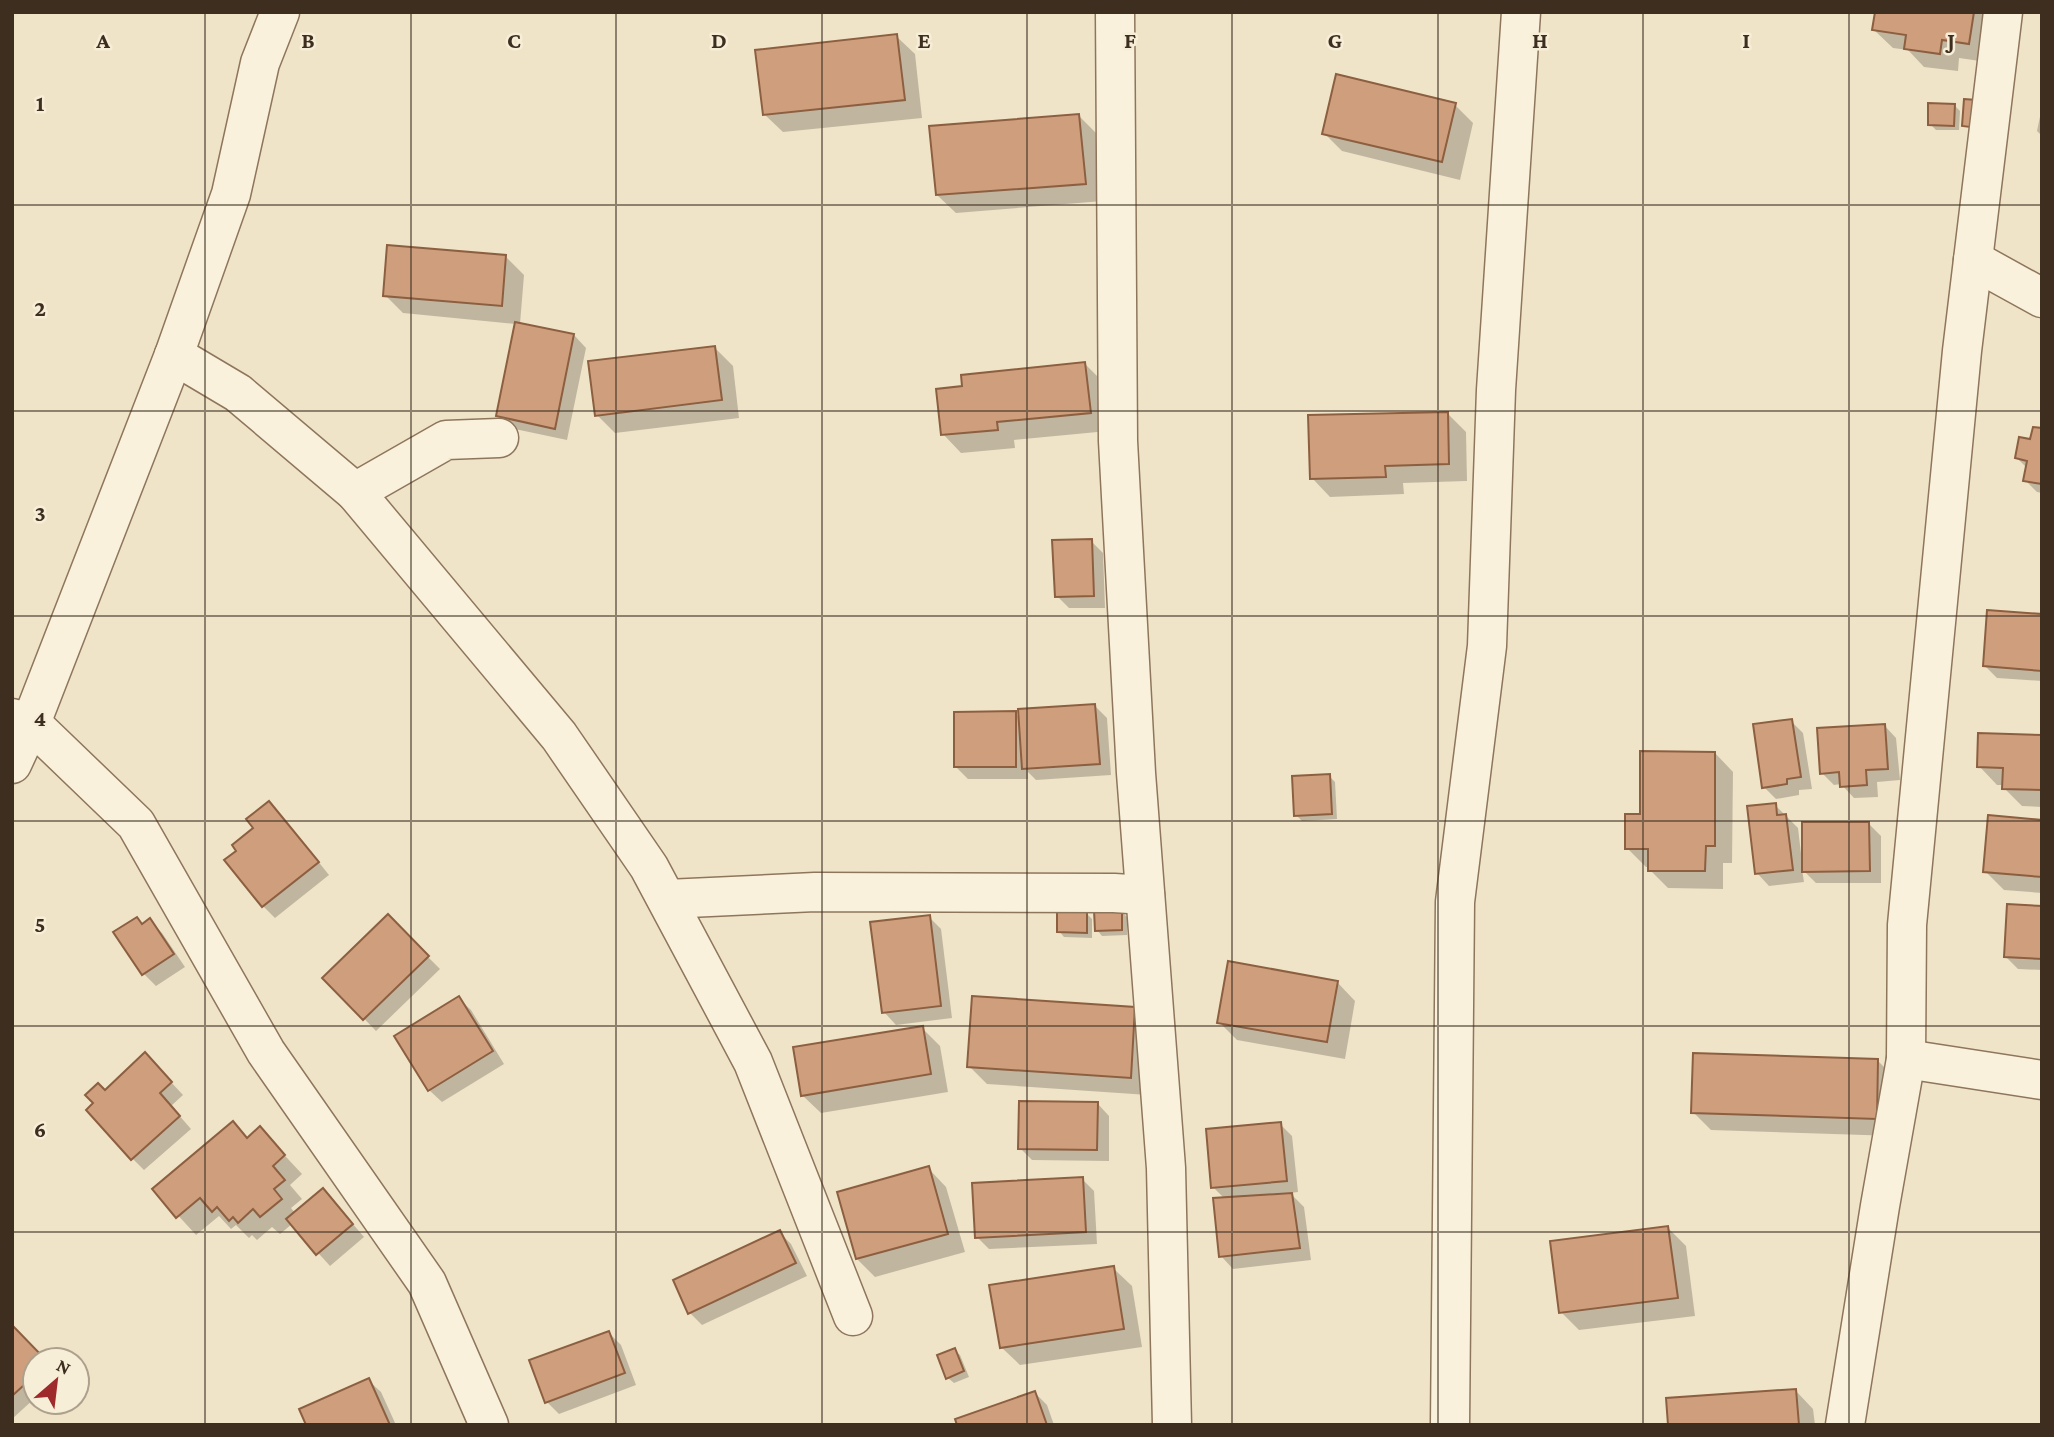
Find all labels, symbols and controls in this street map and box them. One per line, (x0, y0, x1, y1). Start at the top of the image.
text: A (95, 27, 110, 53)
text: B (301, 27, 315, 53)
text: C (507, 27, 521, 53)
text: D (711, 27, 727, 53)
text: E (917, 27, 931, 53)
text: F (1124, 27, 1136, 53)
text: G (1328, 27, 1343, 53)
text: H (1532, 27, 1548, 53)
text: I (1742, 27, 1750, 53)
text: J (1945, 27, 1955, 53)
text: 1 (36, 90, 45, 116)
text: 2 (34, 295, 46, 321)
text: 3 (34, 500, 46, 526)
text: 4 (34, 705, 46, 731)
text: 5 (34, 911, 46, 937)
text: 6 (34, 1116, 46, 1142)
north arrow (21, 1346, 91, 1416)
text: N (53, 1354, 74, 1379)

